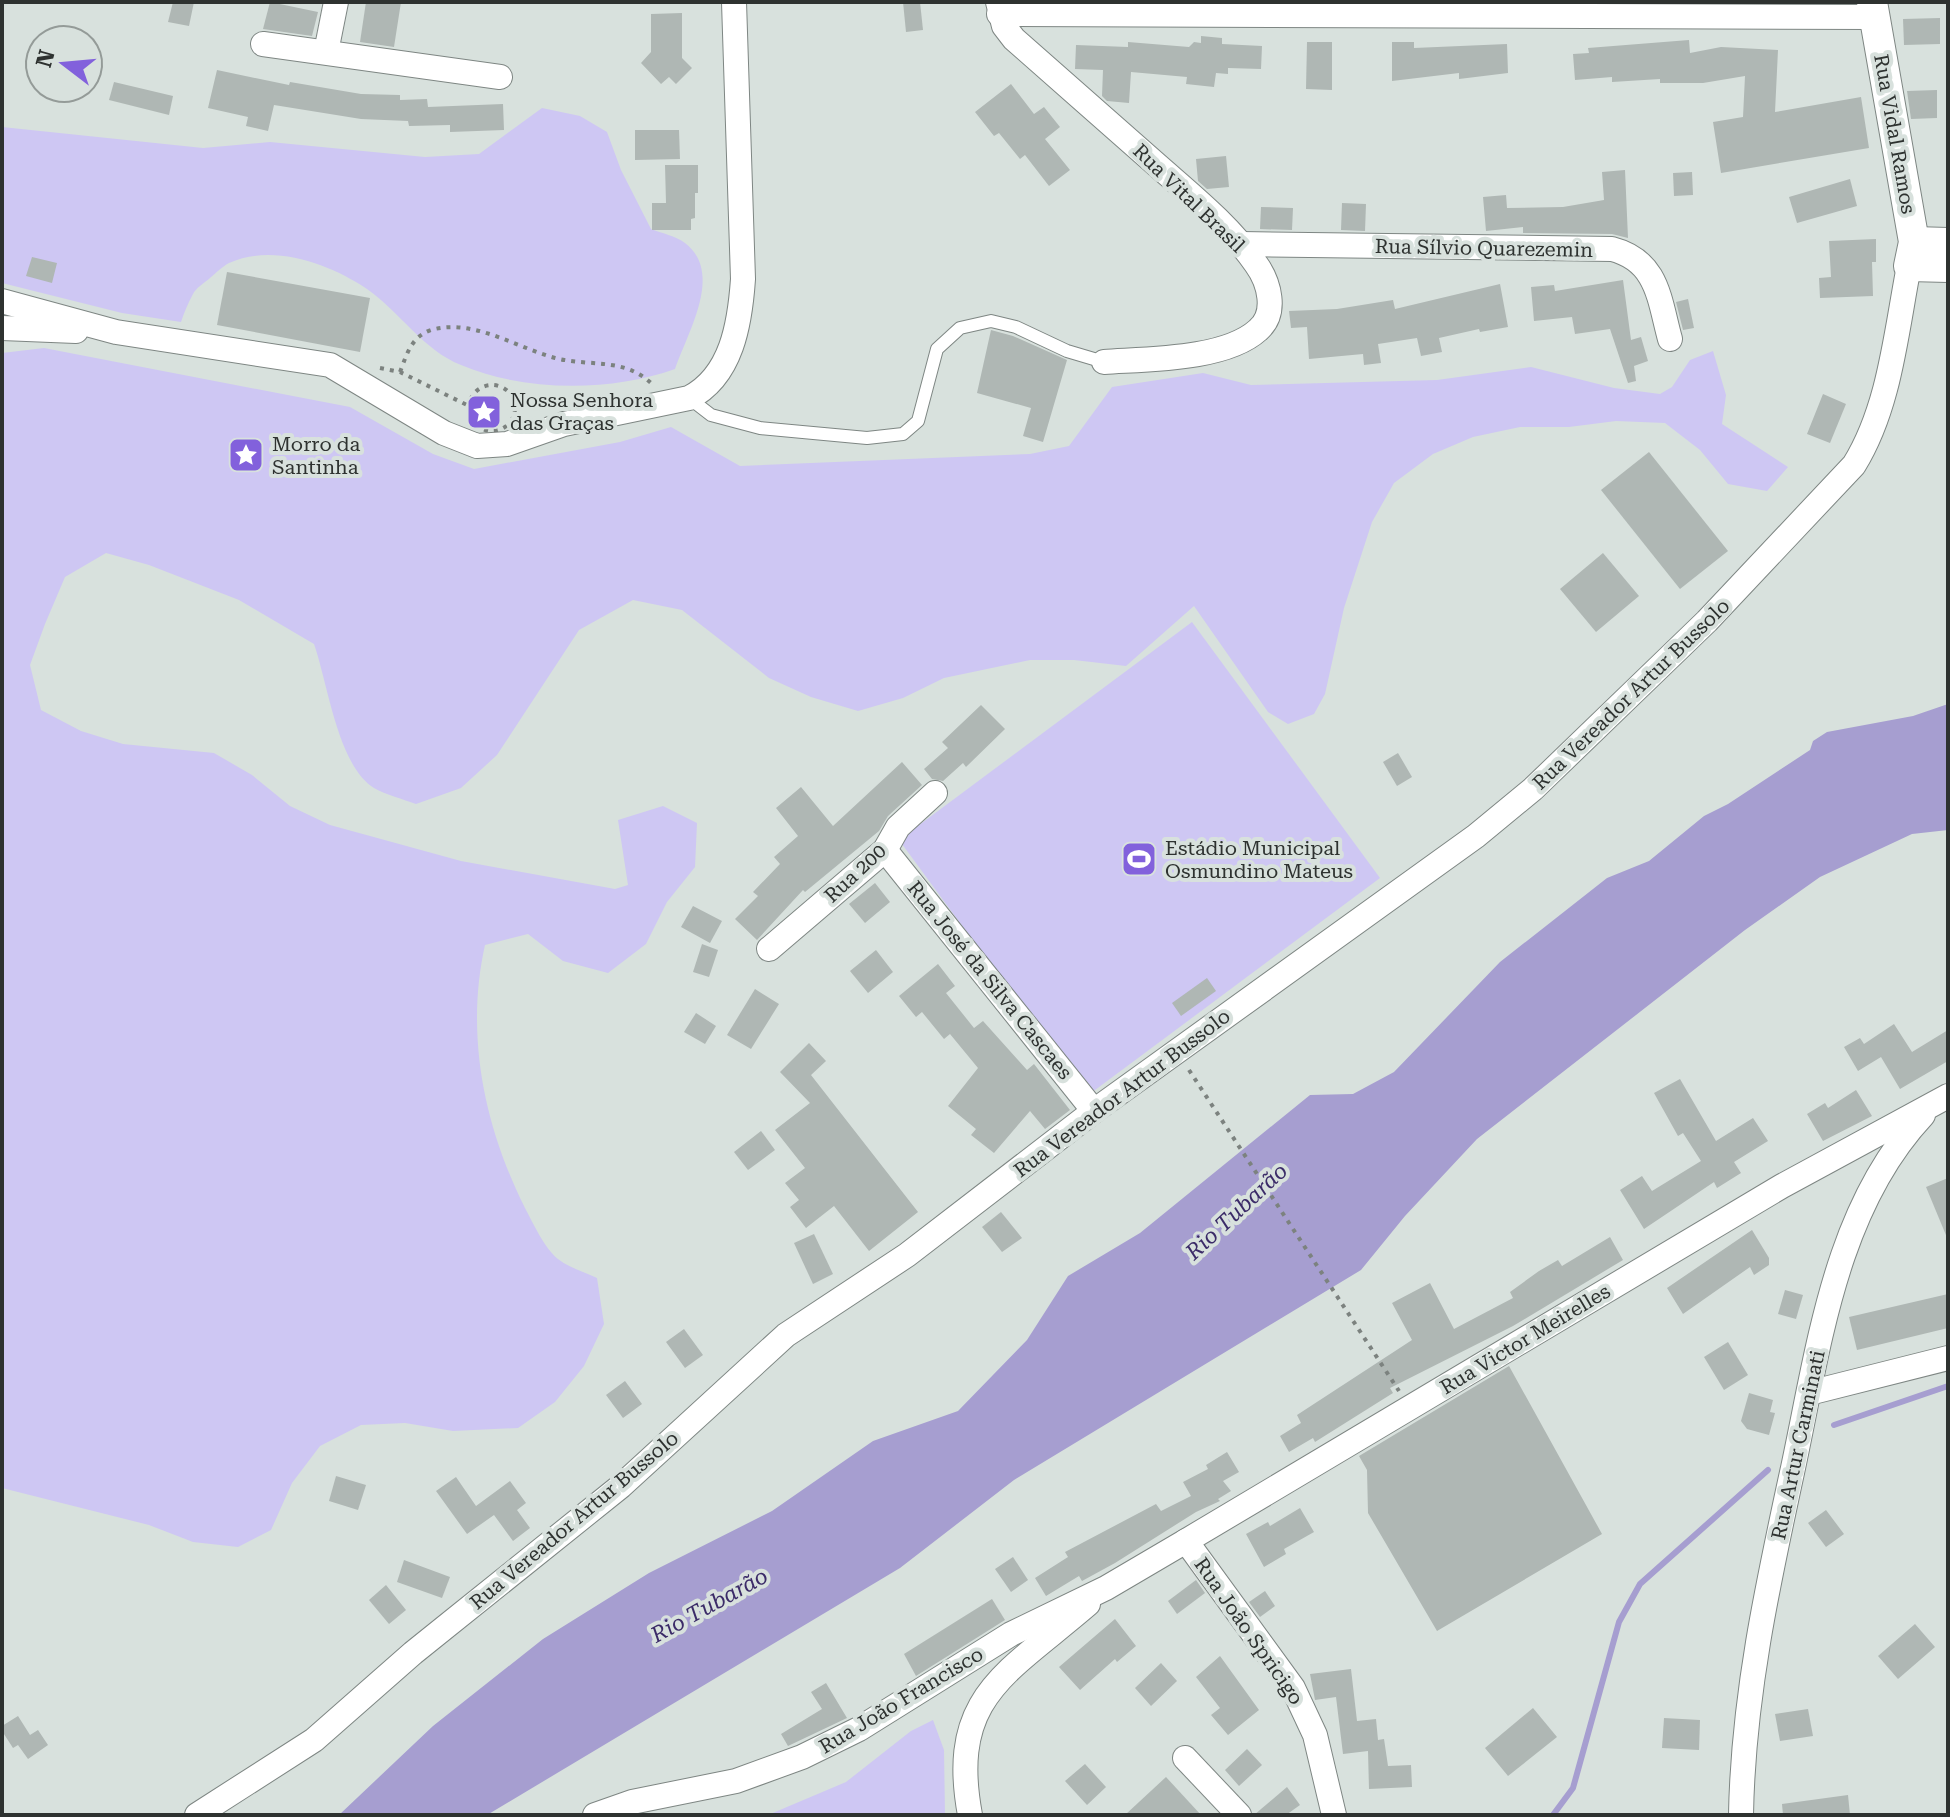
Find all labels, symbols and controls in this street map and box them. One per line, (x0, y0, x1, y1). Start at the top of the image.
north arrow (24, 24, 104, 104)
text: N (31, 47, 60, 70)
street label: Rua Vidal Ramos (1869, 52, 1921, 216)
street label: Rua Vital Brasil (1128, 139, 1250, 257)
street label: Rua Sílvio Quarezemin (1375, 234, 1593, 262)
place label: Nossa Senhora das Graças (510, 388, 653, 435)
place icon: Nossa Senhora das Graças (465, 393, 503, 431)
place label: Morro da Santinha (272, 432, 361, 479)
place icon: Morro da Santinha (227, 436, 265, 474)
street label: Rua Vereador Artur Bussolo (1527, 593, 1735, 795)
place label: Estádio Municipal Osmundino Mateus (1165, 836, 1353, 883)
street label: Rua 200 (819, 838, 891, 908)
sports icon: Estádio Municipal Osmundino Mateus (1120, 840, 1158, 878)
street label: Rua José da Silva Cascaes (903, 876, 1077, 1084)
street label: Rua Vereador Artur Bussolo (1009, 1004, 1235, 1182)
water label: Rio Tubarão (1180, 1158, 1292, 1265)
street label: Rua Victor Meirelles (1436, 1279, 1614, 1399)
street label: Rua Artur Carminati (1766, 1348, 1830, 1542)
street label: Rua Vereador Artur Bussolo (465, 1426, 683, 1614)
street label: Rua João Spricigo (1189, 1553, 1309, 1709)
water label: Rio Tubarão (646, 1563, 772, 1648)
street label: Rua João Francisco (815, 1642, 987, 1758)

